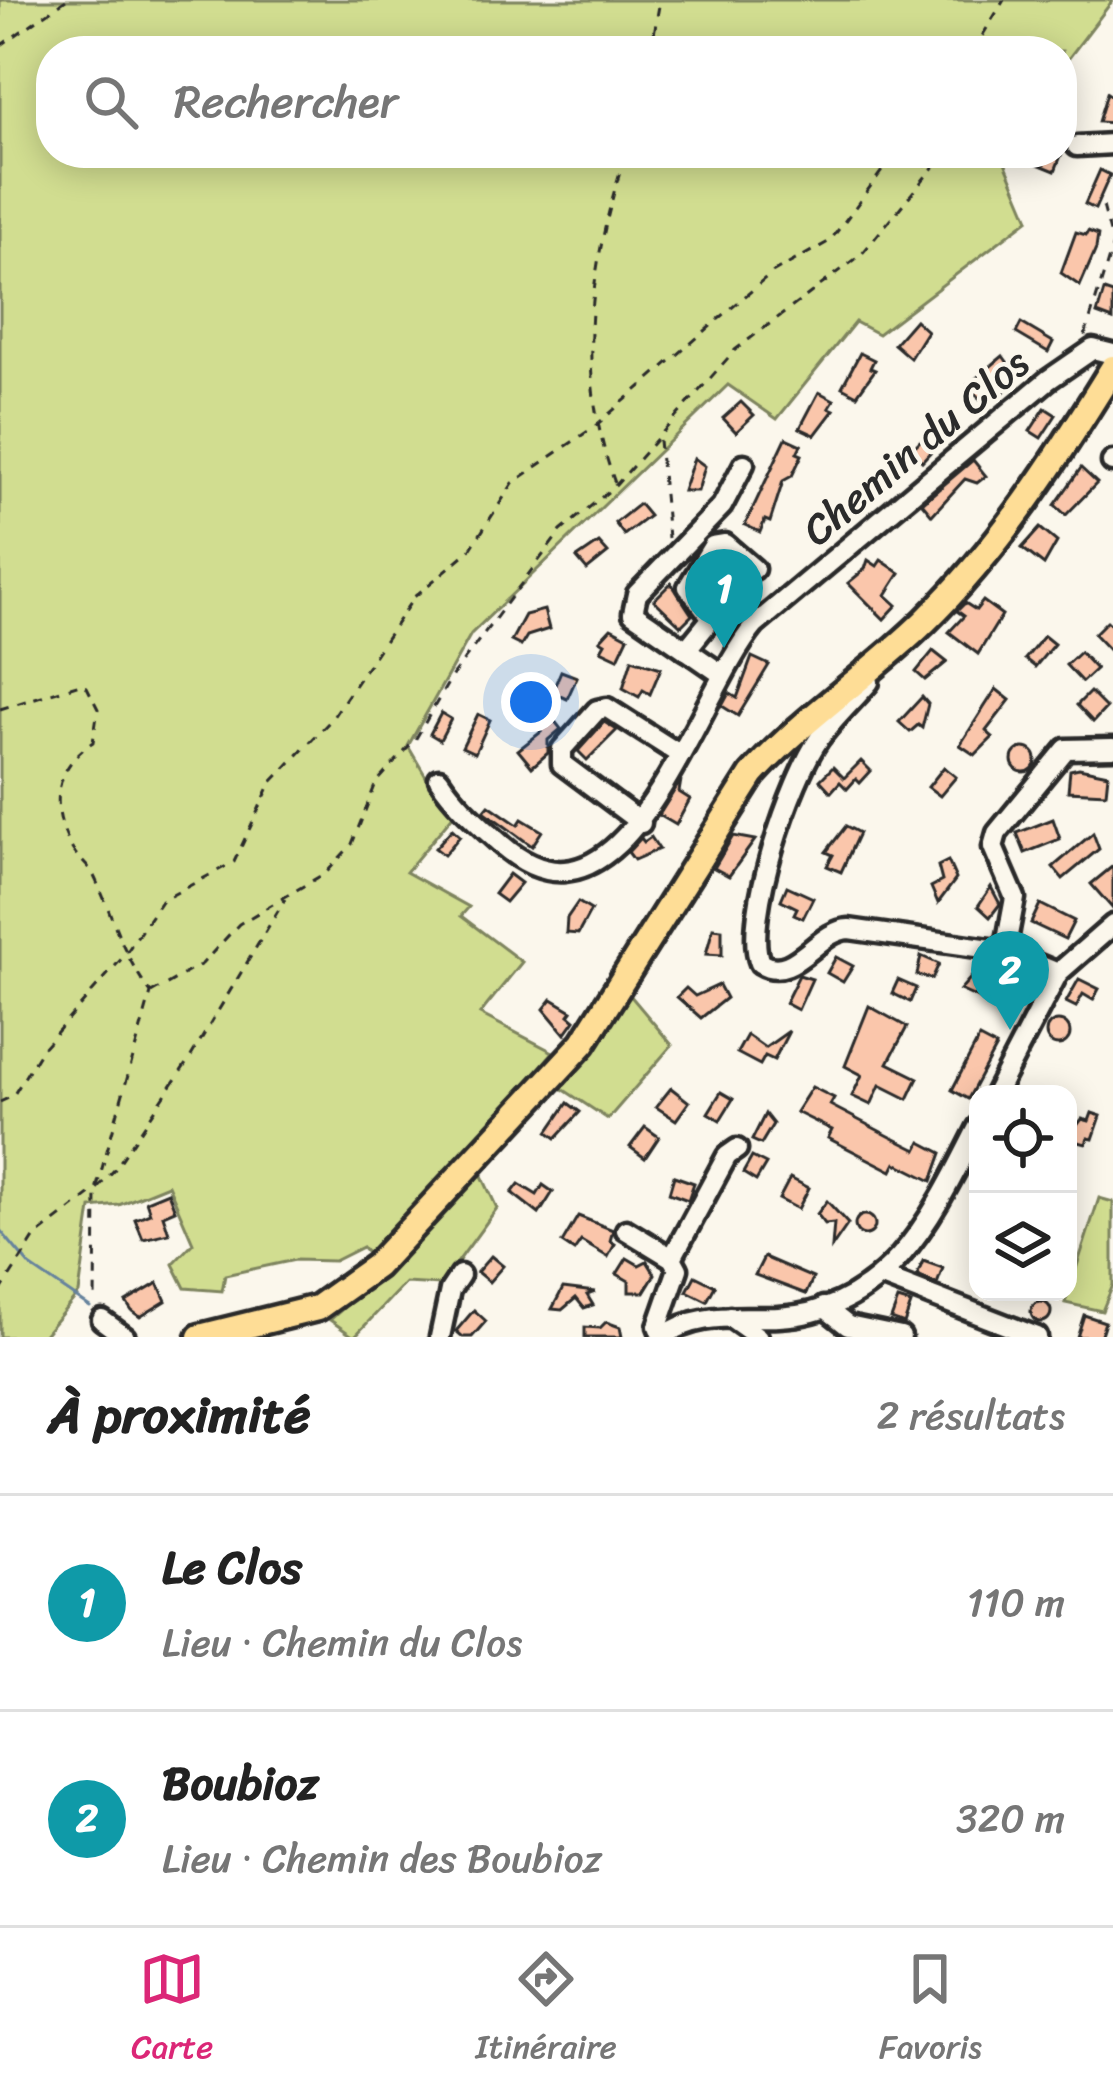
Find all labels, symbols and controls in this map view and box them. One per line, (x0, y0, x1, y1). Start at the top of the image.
search box (36, 36, 1077, 168)
text: Rechercher (174, 62, 398, 142)
icon: search (78, 69, 144, 135)
street label: Chemin du Clos (785, 328, 1047, 565)
pin: 1 (685, 549, 763, 648)
your location (501, 672, 561, 732)
pin: 2 (971, 931, 1049, 1030)
map controls (969, 1085, 1077, 1301)
button: locate (969, 1085, 1077, 1193)
button: layers (969, 1193, 1077, 1301)
text: À proximité (48, 1370, 310, 1460)
text: 2 résultats (877, 1381, 1065, 1450)
text: Le Clos (162, 1528, 302, 1608)
text: 1 (79, 1568, 95, 1637)
text: 110 m (967, 1568, 1065, 1637)
text: Lieu · Chemin du Clos (162, 1608, 522, 1677)
text: Boubioz (162, 1744, 319, 1824)
text: 2 (76, 1784, 98, 1853)
text: 320 m (956, 1784, 1065, 1853)
text: Lieu · Chemin des Boubioz (162, 1824, 602, 1893)
tab: Carte (131, 1946, 213, 2076)
tab: Itinéraire (476, 1946, 617, 2076)
tab: Favoris (879, 1946, 982, 2076)

